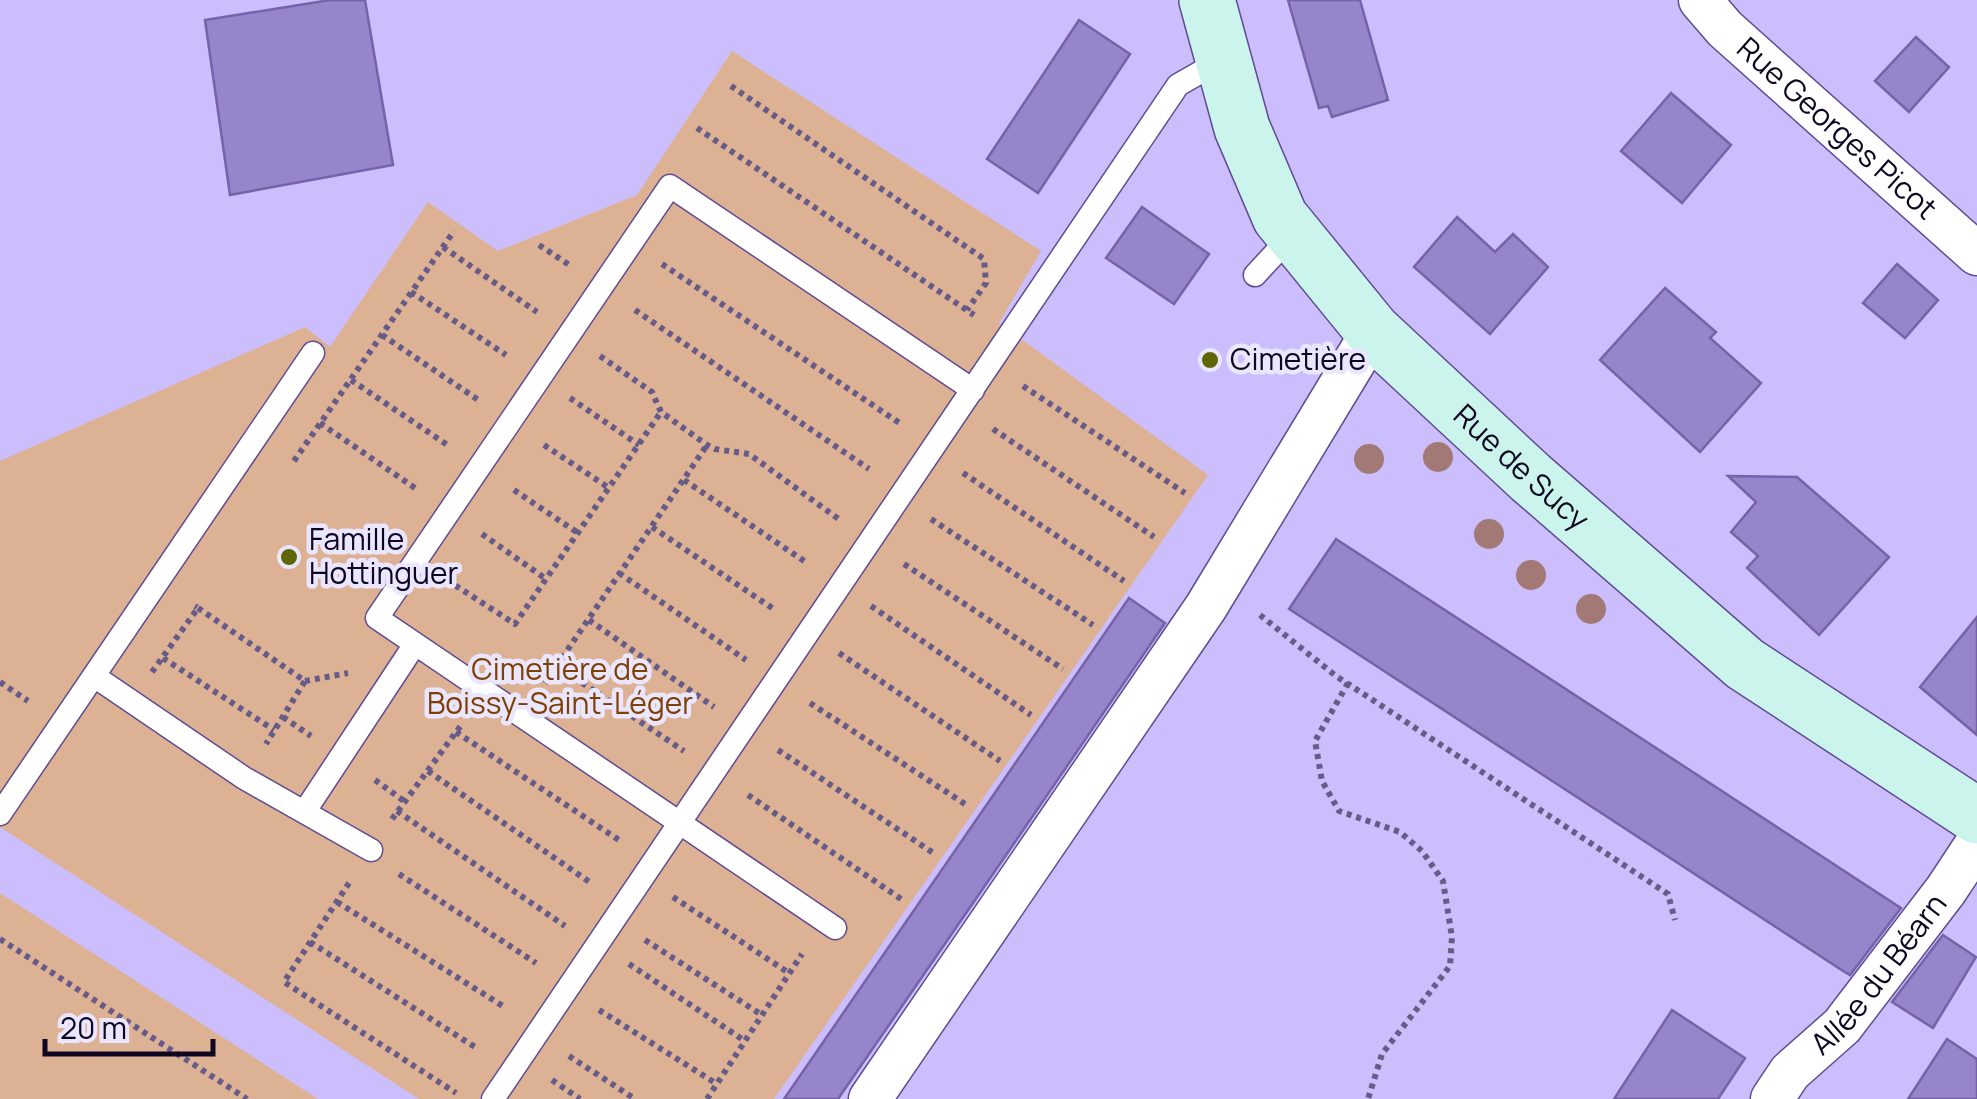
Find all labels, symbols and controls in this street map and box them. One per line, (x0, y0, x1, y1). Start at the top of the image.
street label: Rue Georges Picot (1729, 27, 1946, 228)
place label: Cimetière (1230, 338, 1366, 379)
marker: Cimetière (1199, 349, 1221, 371)
street label: Rue de Sucy (1445, 394, 1599, 539)
place label: Famille Hottinguer (309, 518, 458, 593)
marker: Famille Hottinguer (278, 546, 300, 568)
park label: Cimetière de Boissy-Saint-Léger (427, 648, 693, 723)
street label: Allée du Béarn (1801, 884, 1955, 1064)
scale bar (45, 994, 212, 1056)
text: 20 m (60, 1007, 127, 1048)

